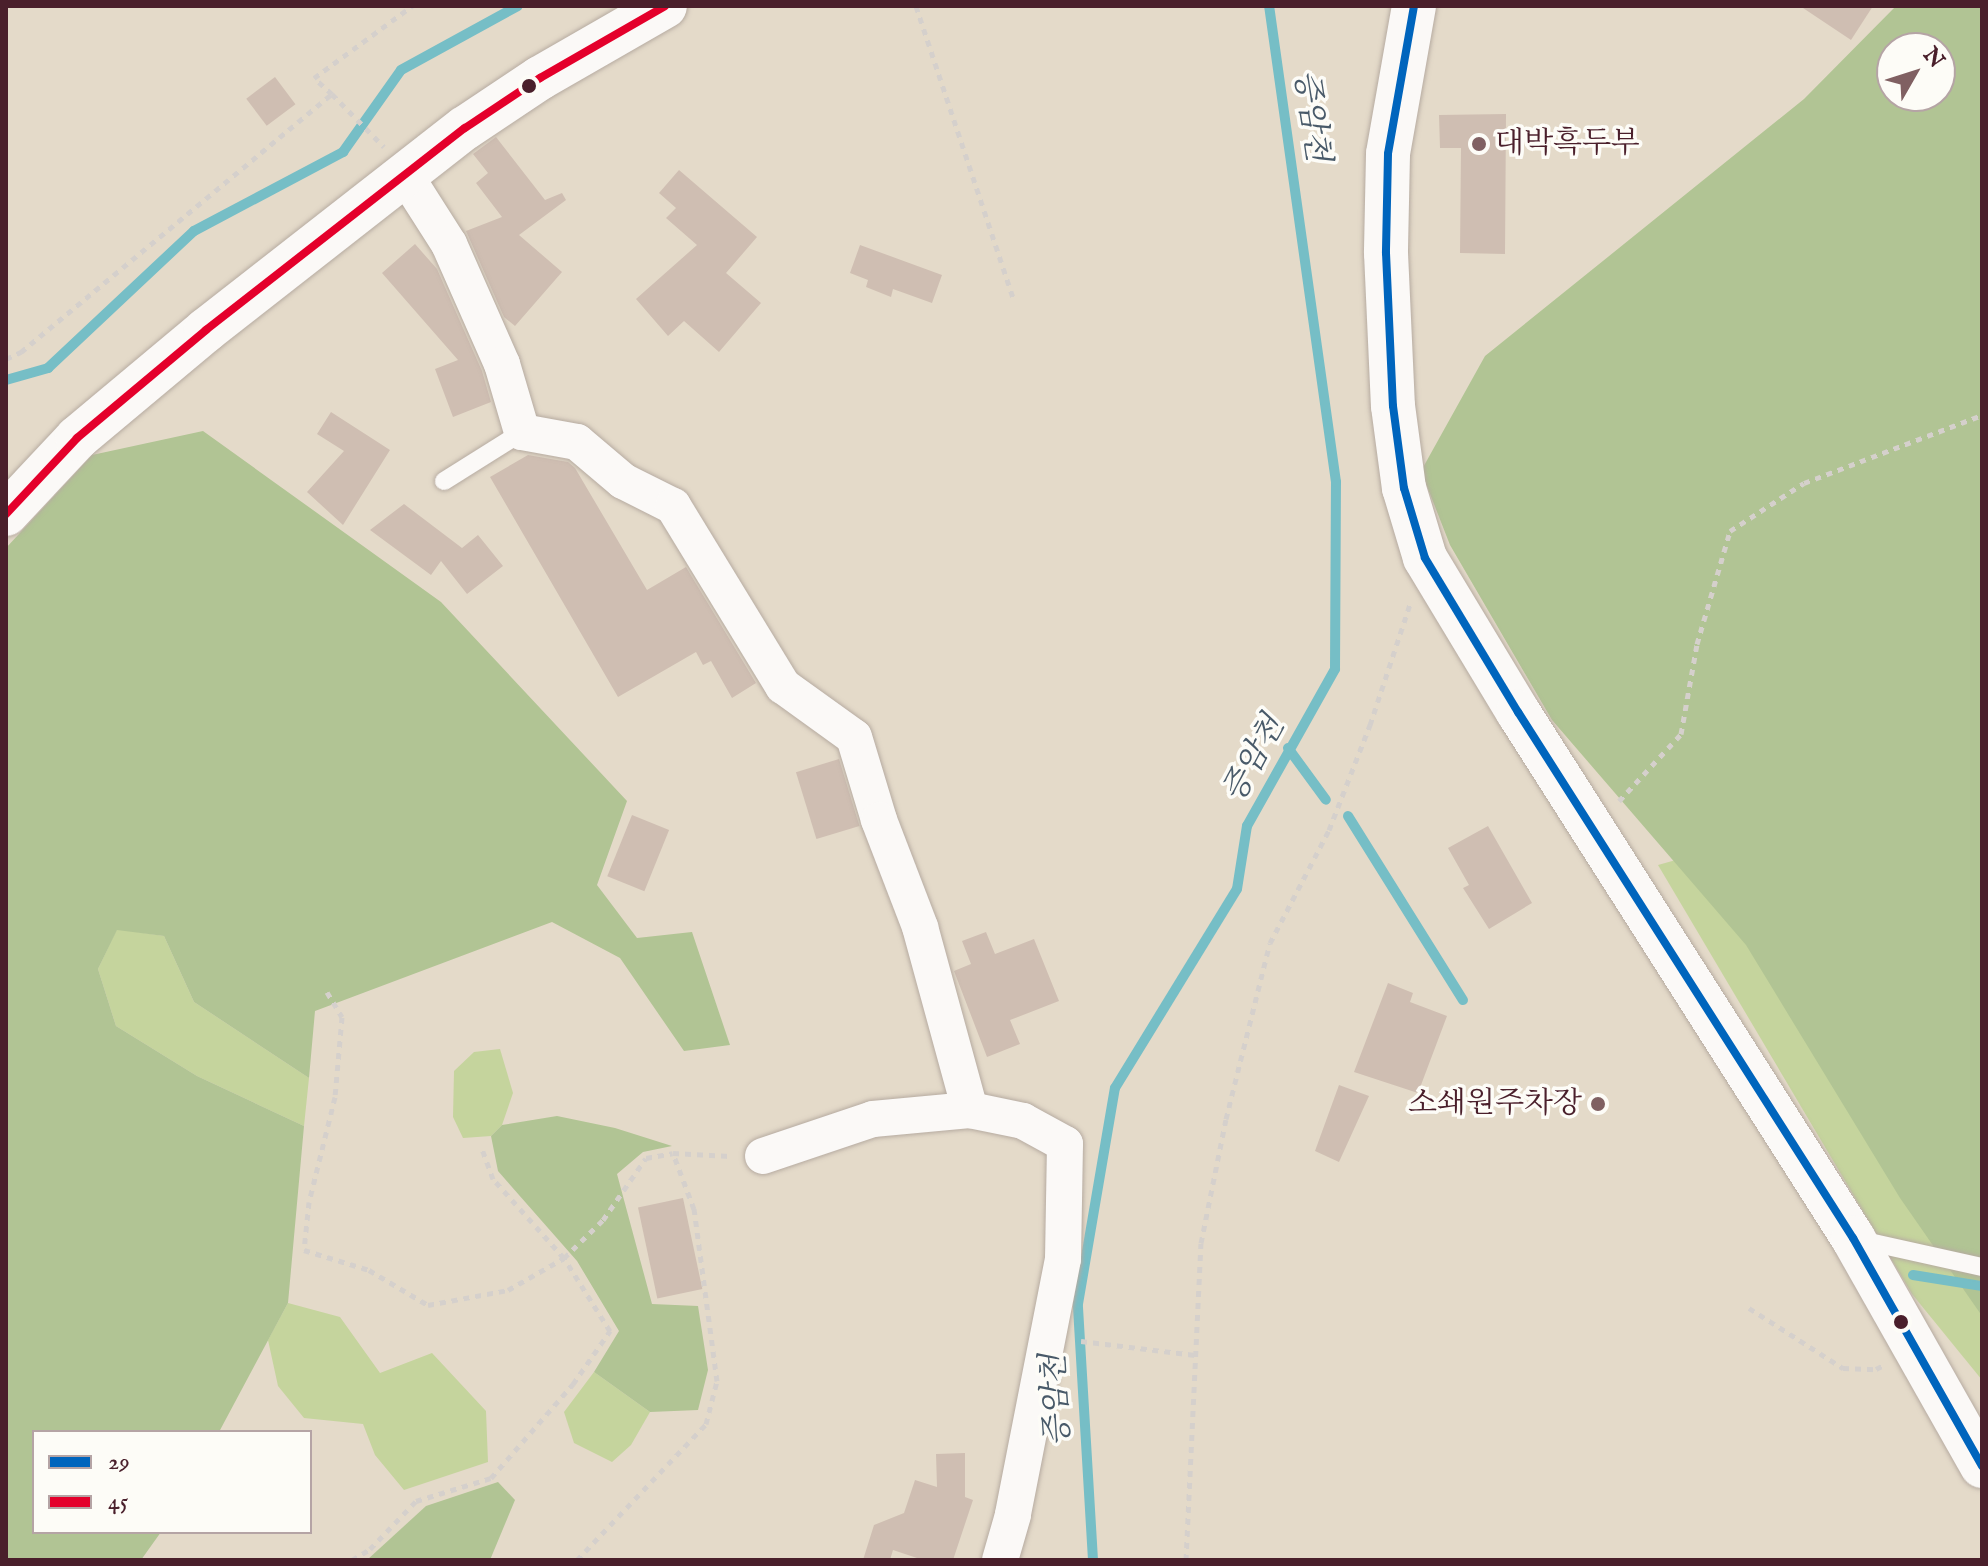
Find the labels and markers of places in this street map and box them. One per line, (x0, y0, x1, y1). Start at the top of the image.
unlabelled marker (521, 78, 537, 94)
place label: 대박흑두부 (1495, 126, 1640, 162)
marker: 대박흑두부 (1470, 135, 1488, 153)
place label: 소쇄원주차장 (1408, 1086, 1582, 1122)
marker: 소쇄원주차장 (1589, 1095, 1607, 1113)
unlabelled marker (1893, 1314, 1909, 1330)

